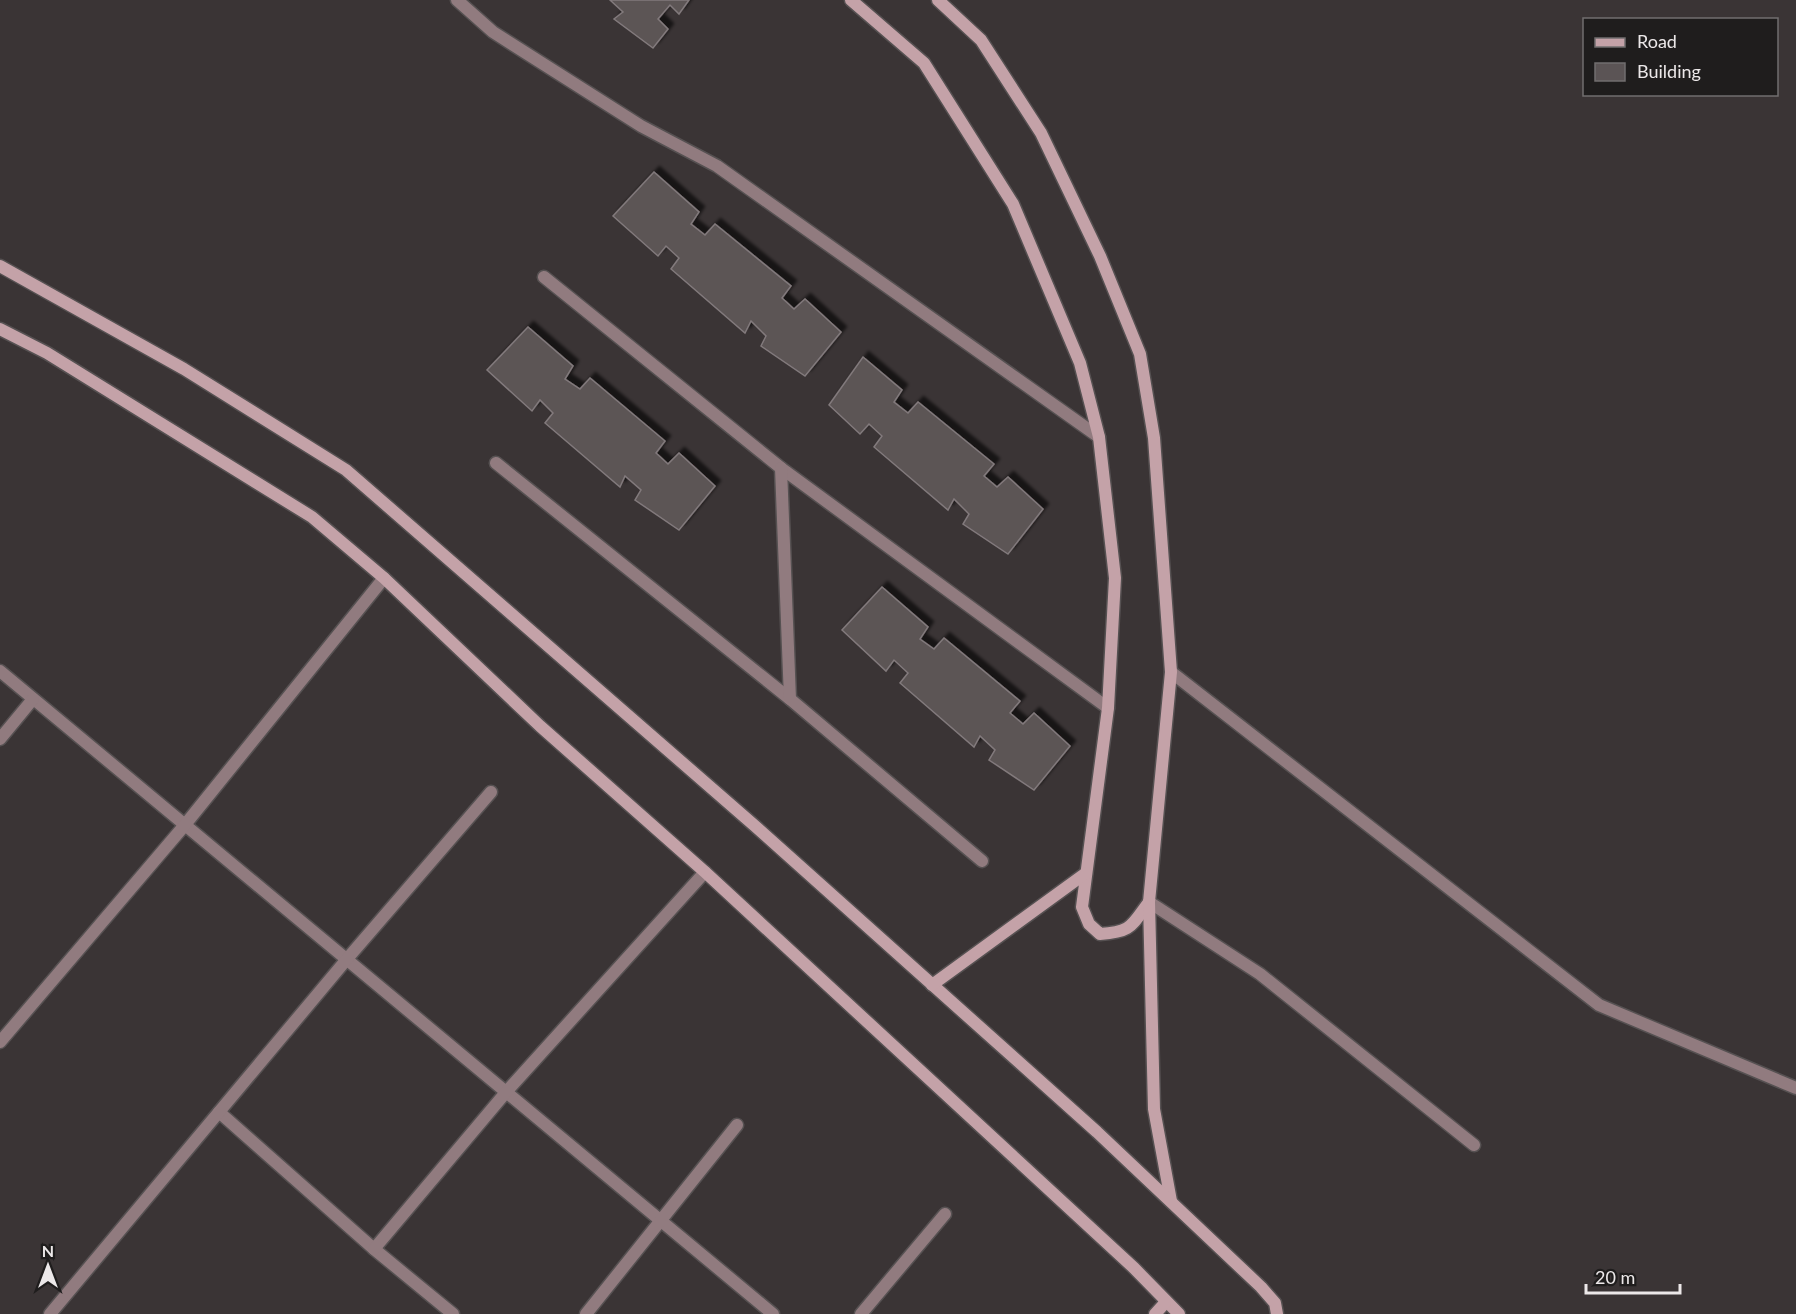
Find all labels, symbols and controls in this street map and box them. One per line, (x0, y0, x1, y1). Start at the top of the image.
legend (1583, 18, 1778, 96)
text: Road (1637, 30, 1677, 52)
text: Building (1637, 60, 1701, 82)
north arrow (18, 1236, 78, 1296)
text: N (42, 1241, 54, 1260)
scale bar (1586, 1257, 1680, 1295)
text: 20 m (1595, 1266, 1635, 1288)

